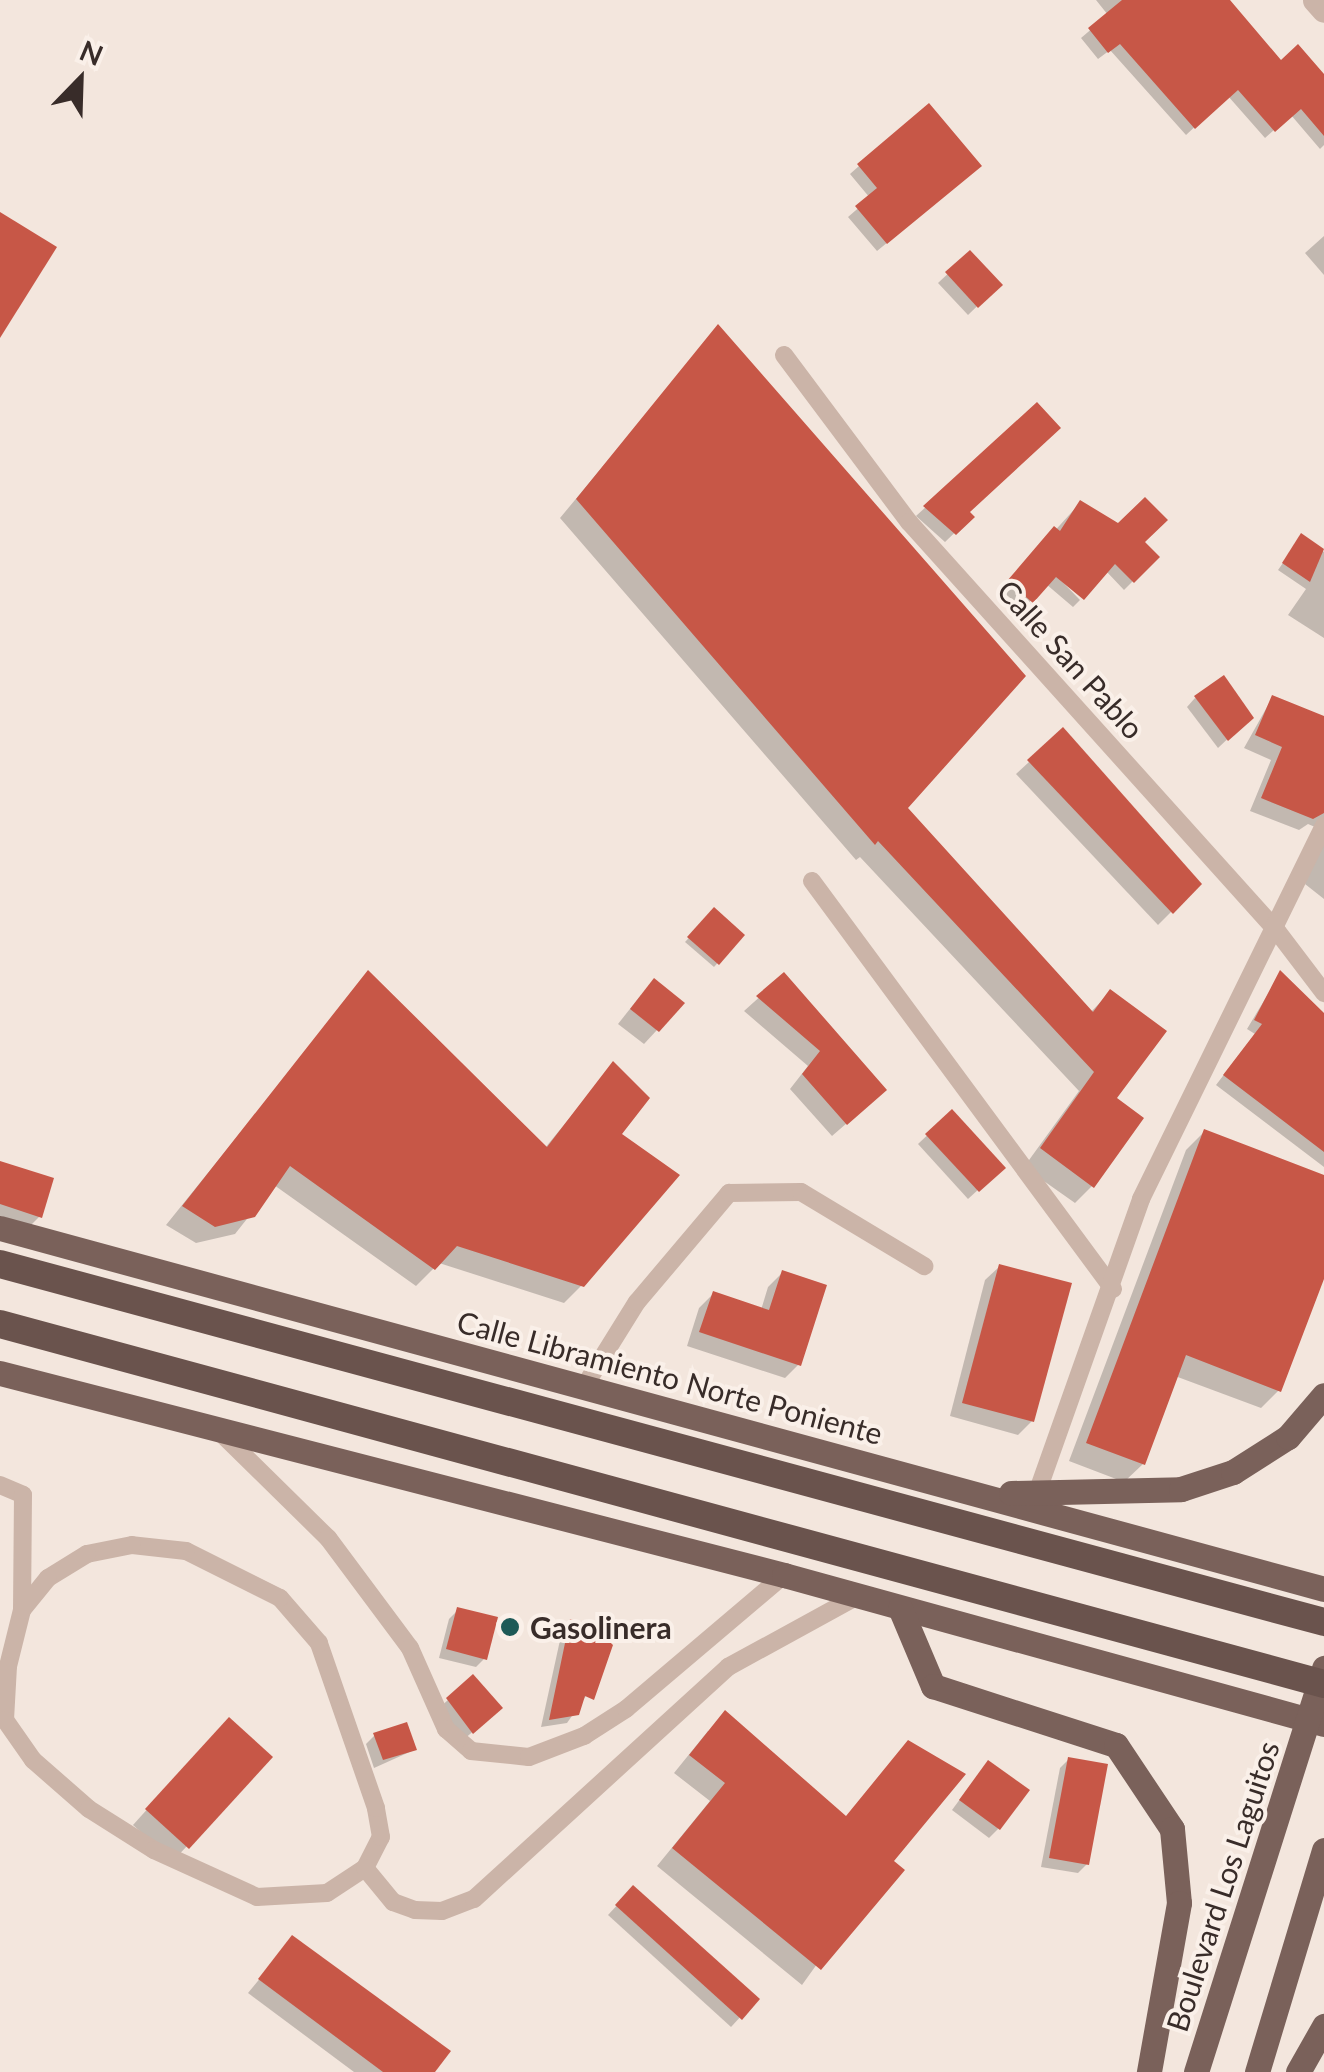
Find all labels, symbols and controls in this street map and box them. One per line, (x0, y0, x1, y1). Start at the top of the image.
north arrow (30, 30, 130, 130)
text: N (75, 33, 108, 72)
street label: Calle San Pablo (990, 572, 1152, 746)
street label: Calle Libramiento Norte Poniente (453, 1303, 887, 1451)
place label: Gasolinera (530, 1609, 672, 1645)
marker: Gasolinera (499, 1616, 521, 1638)
street label: Boulevard Los Laguitos (1158, 1736, 1286, 2036)

